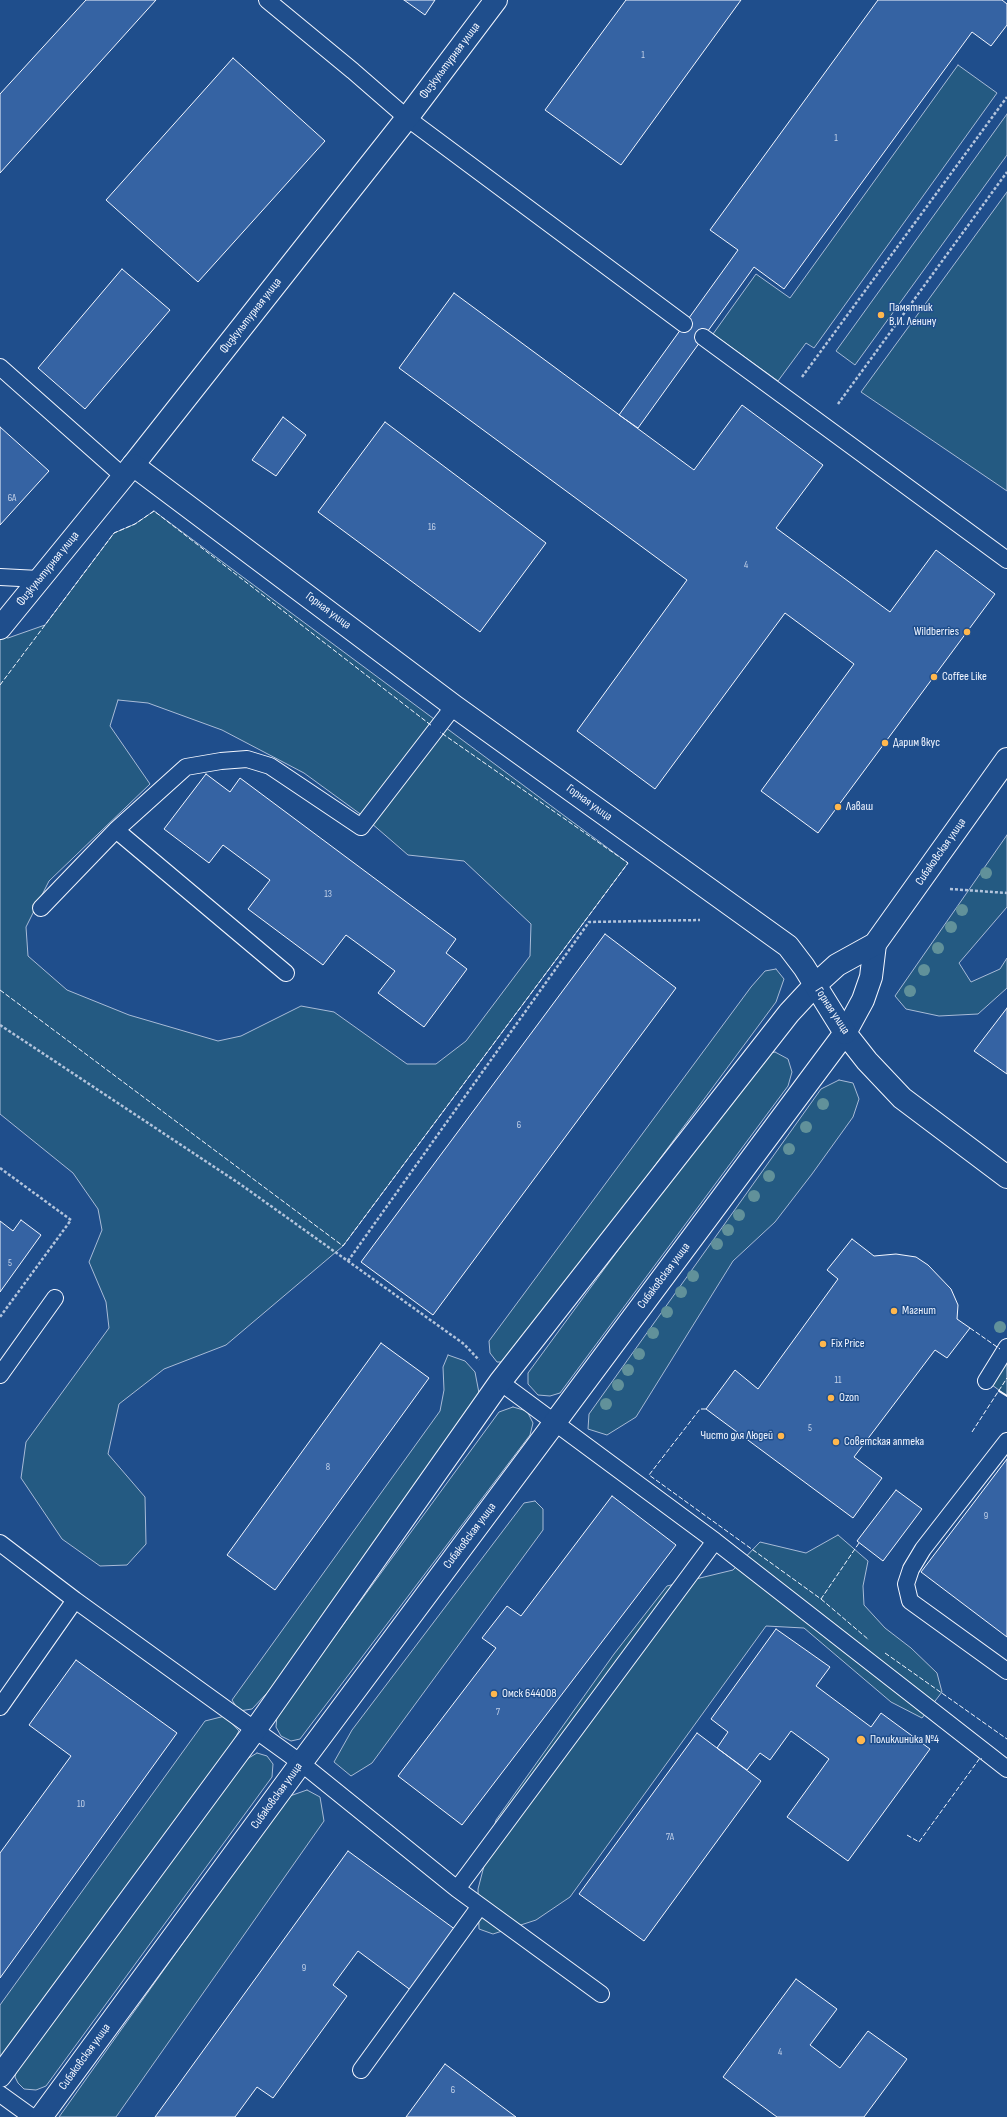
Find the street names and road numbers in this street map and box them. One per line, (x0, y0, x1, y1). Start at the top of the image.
street label: Физкультурная улица (417, 20, 483, 102)
street label: Физкультурная улица (217, 275, 285, 357)
street label: Физкультурная улица (13, 529, 83, 609)
street label: Горная улица (302, 589, 354, 633)
street label: Горная улица (563, 782, 615, 824)
street label: Сибаковская улица (913, 816, 969, 888)
street label: Горная улица (811, 985, 853, 1037)
street label: Сибаковская улица (635, 1240, 693, 1312)
street label: Сибаковская улица (441, 1500, 499, 1572)
street label: Сибаковская улица (248, 1760, 306, 1832)
street label: Сибаковская улица (56, 2021, 114, 2093)

